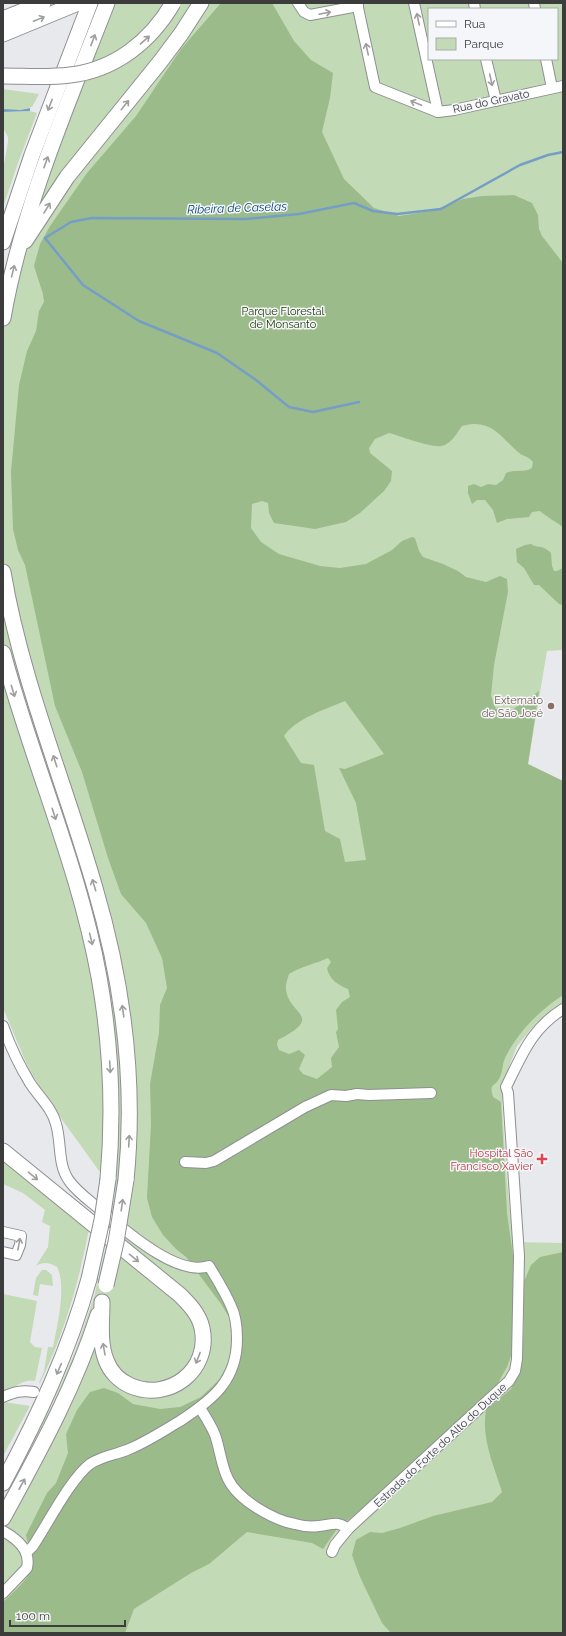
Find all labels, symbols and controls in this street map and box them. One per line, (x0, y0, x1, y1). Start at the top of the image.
one-way arrow (318, 8, 331, 16)
legend (428, 8, 558, 60)
one-way arrow (413, 13, 421, 26)
one-way arrow (33, 15, 45, 23)
text: Rua (464, 17, 485, 31)
one-way arrow (89, 35, 97, 47)
one-way arrow (139, 36, 149, 45)
text: Parque (464, 37, 504, 51)
one-way arrow (363, 42, 370, 55)
one-way arrow (487, 73, 495, 86)
street label: Rua do Gravato (452, 87, 531, 116)
one-way arrow (46, 98, 54, 110)
one-way arrow (121, 99, 130, 110)
one-way arrow (411, 99, 423, 107)
one-way arrow (43, 156, 51, 168)
water label: Ribeira de Caselas (187, 199, 288, 217)
one-way arrow (43, 202, 51, 214)
one-way arrow (9, 265, 17, 278)
park label: Parque Florestal de Monsanto (241, 305, 325, 331)
one-way arrow (10, 684, 18, 696)
place label: Externato de São José (482, 694, 544, 720)
marker: Externato de São José (546, 701, 556, 711)
one-way arrow (51, 754, 58, 767)
one-way arrow (51, 807, 58, 820)
one-way arrow (90, 878, 97, 891)
one-way arrow (87, 932, 95, 945)
one-way arrow (119, 1005, 127, 1018)
one-way arrow (107, 1060, 114, 1073)
one-way arrow (125, 1135, 132, 1148)
place label: Hospital São Francisco Xavier (450, 1147, 533, 1173)
marker: Hospital São Francisco Xavier (536, 1153, 548, 1165)
one-way arrow (28, 1172, 39, 1180)
one-way arrow (119, 1199, 126, 1212)
one-way arrow (16, 1238, 24, 1251)
one-way arrow (129, 1254, 139, 1263)
one-way arrow (99, 1343, 107, 1356)
one-way arrow (194, 1352, 202, 1364)
one-way arrow (54, 1363, 62, 1375)
street label: Estrada do Forte do Alto do Duque (371, 1380, 510, 1510)
one-way arrow (18, 1478, 26, 1490)
scale bar (10, 1602, 125, 1628)
text: 100 m (16, 1609, 50, 1623)

